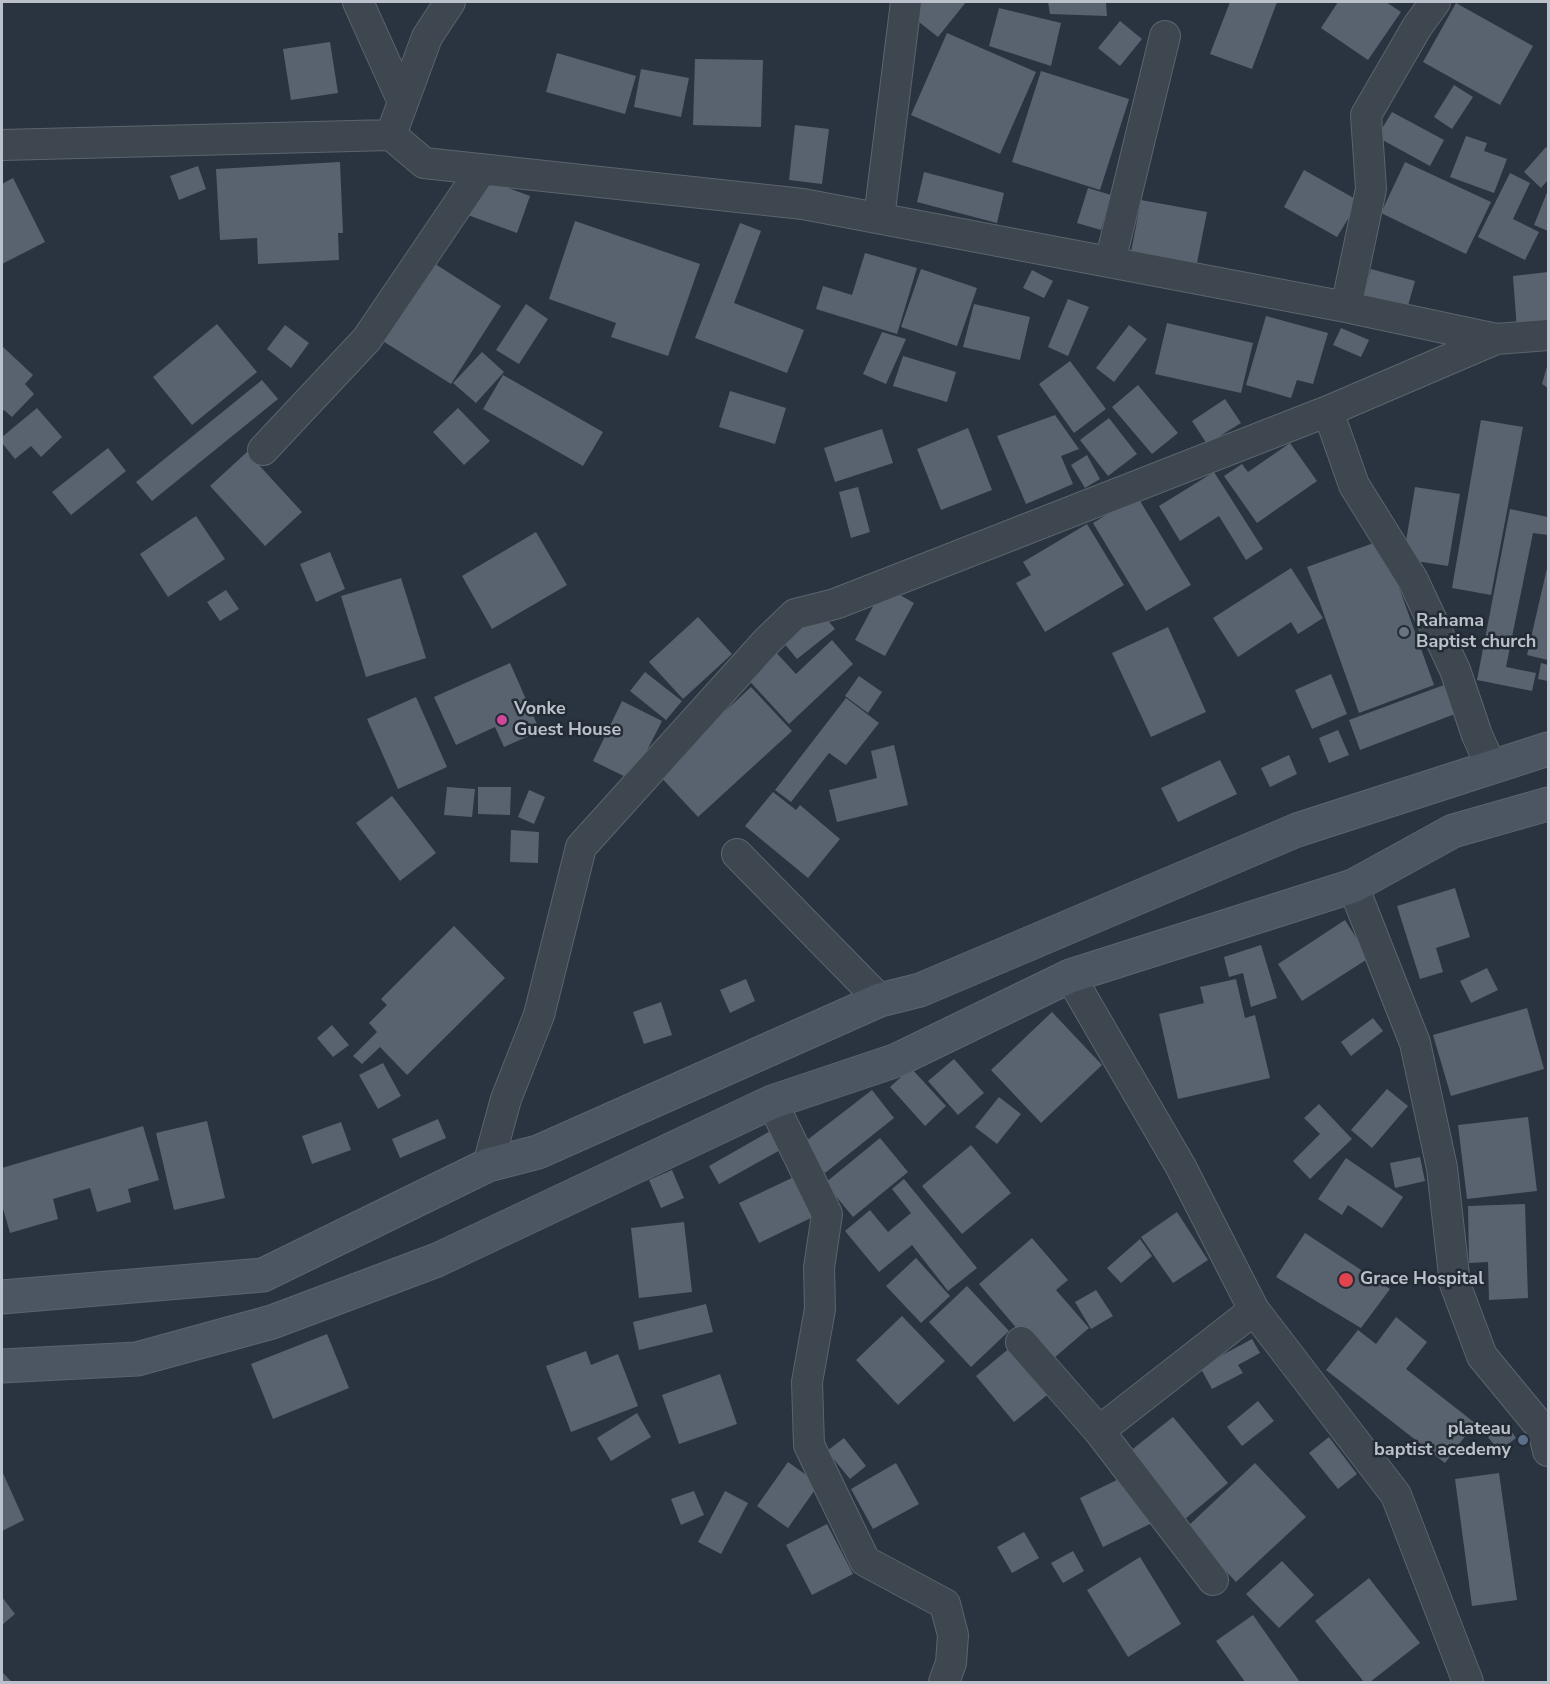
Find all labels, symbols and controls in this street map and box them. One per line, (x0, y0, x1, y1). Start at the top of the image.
place label: Rahama Baptist church (1416, 611, 1536, 654)
marker: Rahama Baptist church (1397, 625, 1411, 639)
place label: Vonke Guest House (514, 699, 621, 742)
marker: Vonke Guest House (495, 713, 509, 727)
place label: Grace Hospital (1360, 1269, 1484, 1291)
marker: Grace Hospital (1337, 1271, 1355, 1289)
place label: plateau baptist acedemy (1374, 1419, 1511, 1462)
marker: plateau baptist acedemy (1516, 1433, 1530, 1447)

